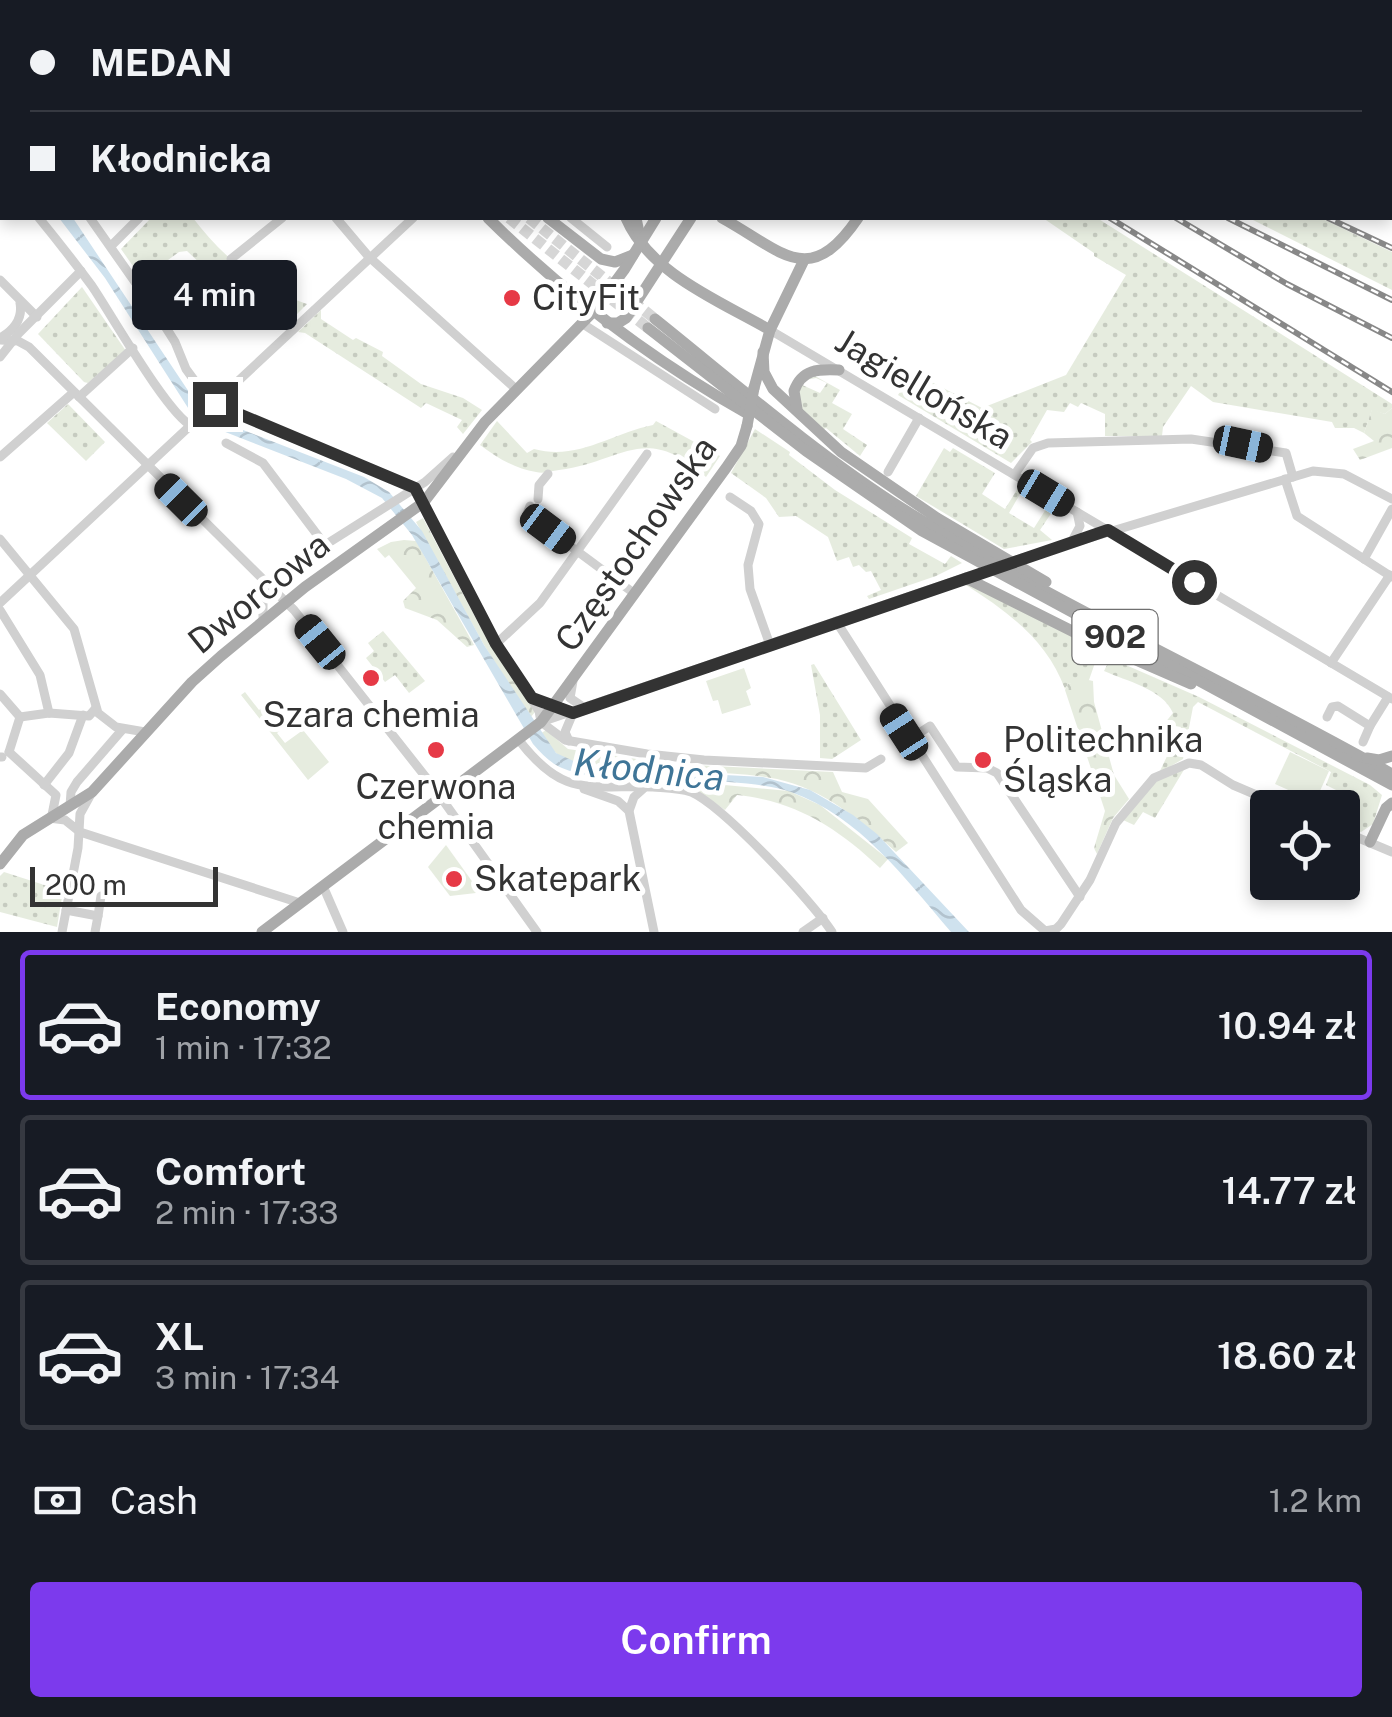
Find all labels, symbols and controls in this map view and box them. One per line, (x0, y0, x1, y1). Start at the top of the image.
text: MEDAN (90, 40, 233, 85)
text: Kłodnicka (90, 136, 272, 181)
callout: 4 min (132, 259, 298, 329)
text: 4 min (173, 276, 256, 313)
place label: CityFit (532, 277, 640, 318)
marker: CityFit (501, 287, 523, 309)
street label: Jagiellońska (828, 320, 1020, 457)
route end (193, 382, 238, 427)
car (1211, 423, 1275, 465)
street label: Częstochowska (546, 429, 725, 659)
car (1013, 465, 1079, 521)
car (149, 468, 213, 532)
car (515, 499, 581, 559)
street label: Dworcowa (180, 523, 337, 662)
route start (1172, 560, 1217, 605)
car (289, 609, 351, 675)
road number: 902 (1072, 610, 1158, 664)
marker: Szara chemia (360, 667, 382, 689)
place label: Szara chemia (262, 694, 480, 735)
car (875, 699, 933, 765)
place label: Politechnika Śląska (1003, 719, 1203, 800)
marker: Czerwona chemia (425, 739, 447, 761)
water label: Kłodnica (572, 739, 727, 800)
marker: Politechnika Śląska (972, 749, 994, 771)
place label: Czerwona chemia (356, 766, 516, 847)
map controls (1250, 790, 1360, 900)
button: locate (1250, 790, 1360, 900)
place label: Skatepark (474, 858, 642, 899)
scale bar (30, 862, 218, 906)
text: 200 m (45, 868, 127, 901)
marker: Skatepark (443, 868, 465, 890)
icon: car (35, 980, 125, 1070)
text: Economy (155, 984, 321, 1029)
text: 10.94 zł (1218, 1003, 1357, 1048)
text: 1 min · 17:32 (155, 1029, 331, 1066)
icon: car (35, 1145, 125, 1235)
text: Comfort (155, 1149, 306, 1194)
text: 14.77 zł (1221, 1168, 1357, 1213)
text: 2 min · 17:33 (155, 1194, 338, 1231)
icon: car (35, 1310, 125, 1400)
text: XL (155, 1314, 204, 1359)
text: 18.60 zł (1217, 1333, 1357, 1378)
text: 3 min · 17:34 (155, 1359, 340, 1396)
icon: cash (30, 1473, 85, 1528)
text: Cash (110, 1478, 198, 1523)
text: 1.2 km (1269, 1482, 1362, 1519)
button: Confirm (30, 1582, 1362, 1697)

